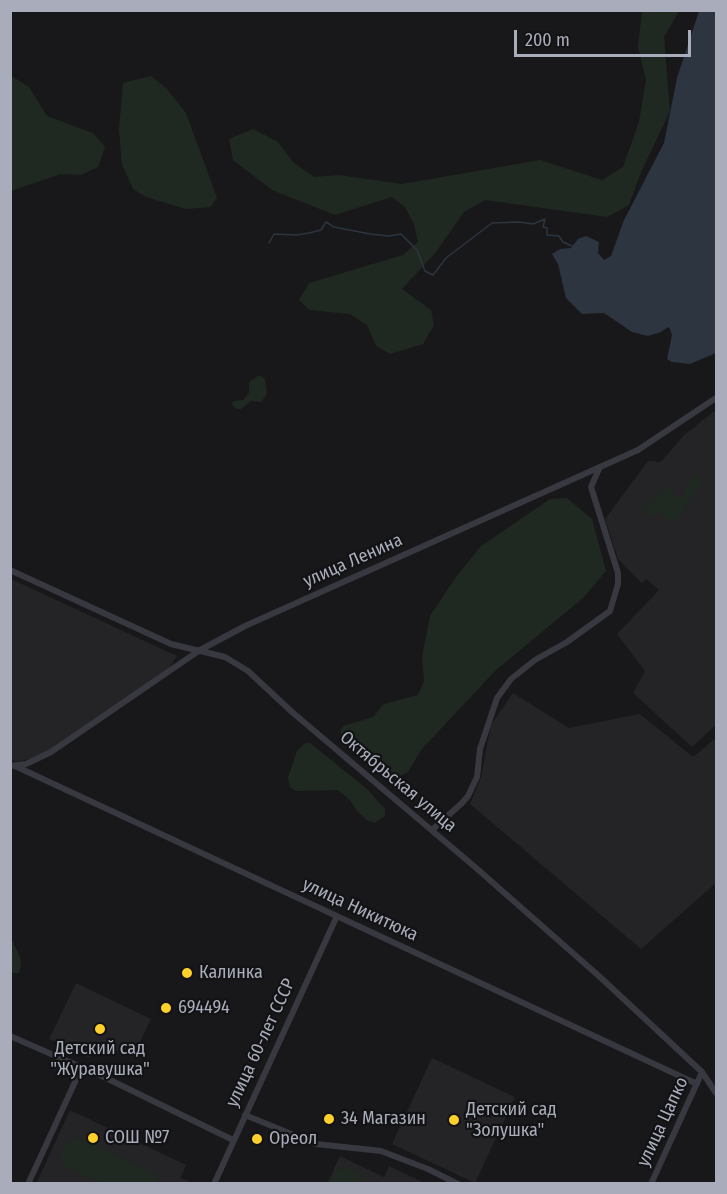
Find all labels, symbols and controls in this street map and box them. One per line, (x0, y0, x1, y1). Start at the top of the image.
scale bar (517, 18, 694, 56)
text: 200 m (525, 29, 570, 51)
street label: улица Ленина (300, 529, 406, 593)
street label: Октябрьская улица (335, 727, 461, 837)
street label: улица Никитюка (299, 874, 421, 946)
place label: Калинка (199, 962, 263, 984)
marker: Калинка (180, 966, 194, 980)
street label: улица 60-лет СССР (222, 975, 300, 1111)
place label: 694494 (178, 997, 230, 1019)
marker: 694494 (159, 1001, 173, 1015)
marker: Детский сад "Журавушка" (93, 1022, 107, 1036)
place label: Детский сад "Журавушка" (50, 1038, 150, 1080)
street label: улица Цапко (633, 1074, 693, 1170)
place label: Детский сад "Золушка" (466, 1099, 556, 1142)
place label: 34 Магазин (341, 1108, 426, 1130)
marker: 34 Магазин (322, 1112, 336, 1126)
marker: Детский сад "Золушка" (447, 1113, 461, 1127)
place label: СОШ №7 (105, 1127, 169, 1149)
place label: Ореол (269, 1128, 317, 1150)
marker: СОШ №7 (86, 1131, 100, 1145)
marker: Ореол (250, 1132, 264, 1146)

